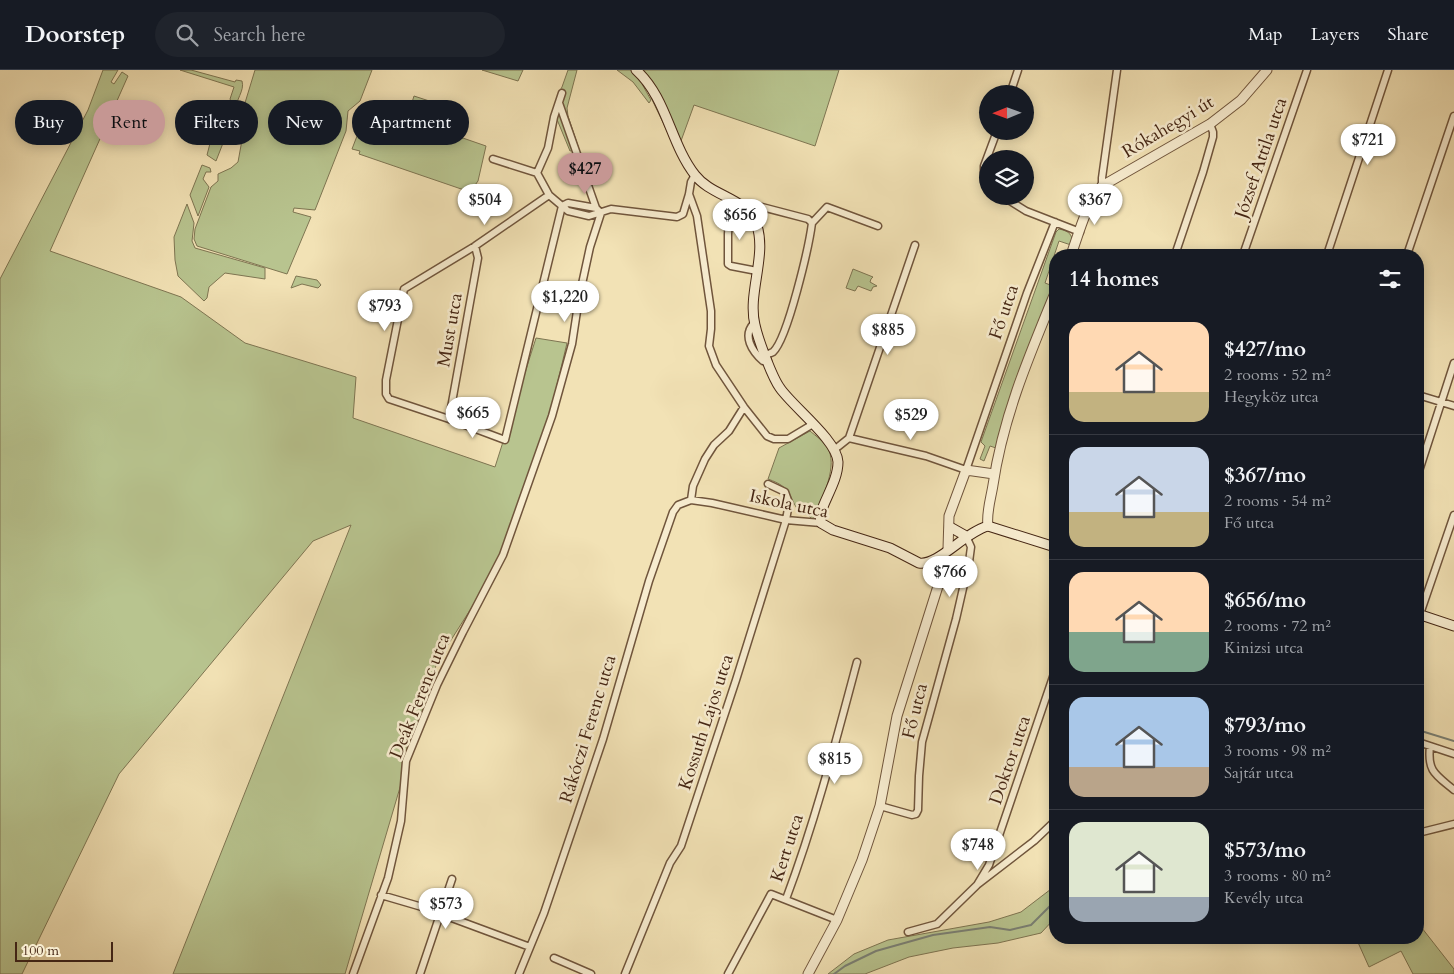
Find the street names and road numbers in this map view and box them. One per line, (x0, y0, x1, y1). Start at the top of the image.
street label: Rókahegyi út (1118, 90, 1219, 164)
street label: József Attila utca (1228, 94, 1293, 225)
street label: Fő utca (983, 281, 1025, 343)
street label: Must utca (431, 291, 469, 369)
street label: Iskola utca (747, 483, 831, 525)
street label: Deák Ferenc utca (383, 629, 457, 762)
street label: Kossuth Lajos utca (672, 651, 740, 793)
street label: Rákóczi Ferenc utca (554, 652, 622, 806)
street label: Fő utca (896, 680, 934, 741)
street label: Doktor utca (983, 712, 1037, 808)
street label: Kert utca (764, 811, 810, 885)

